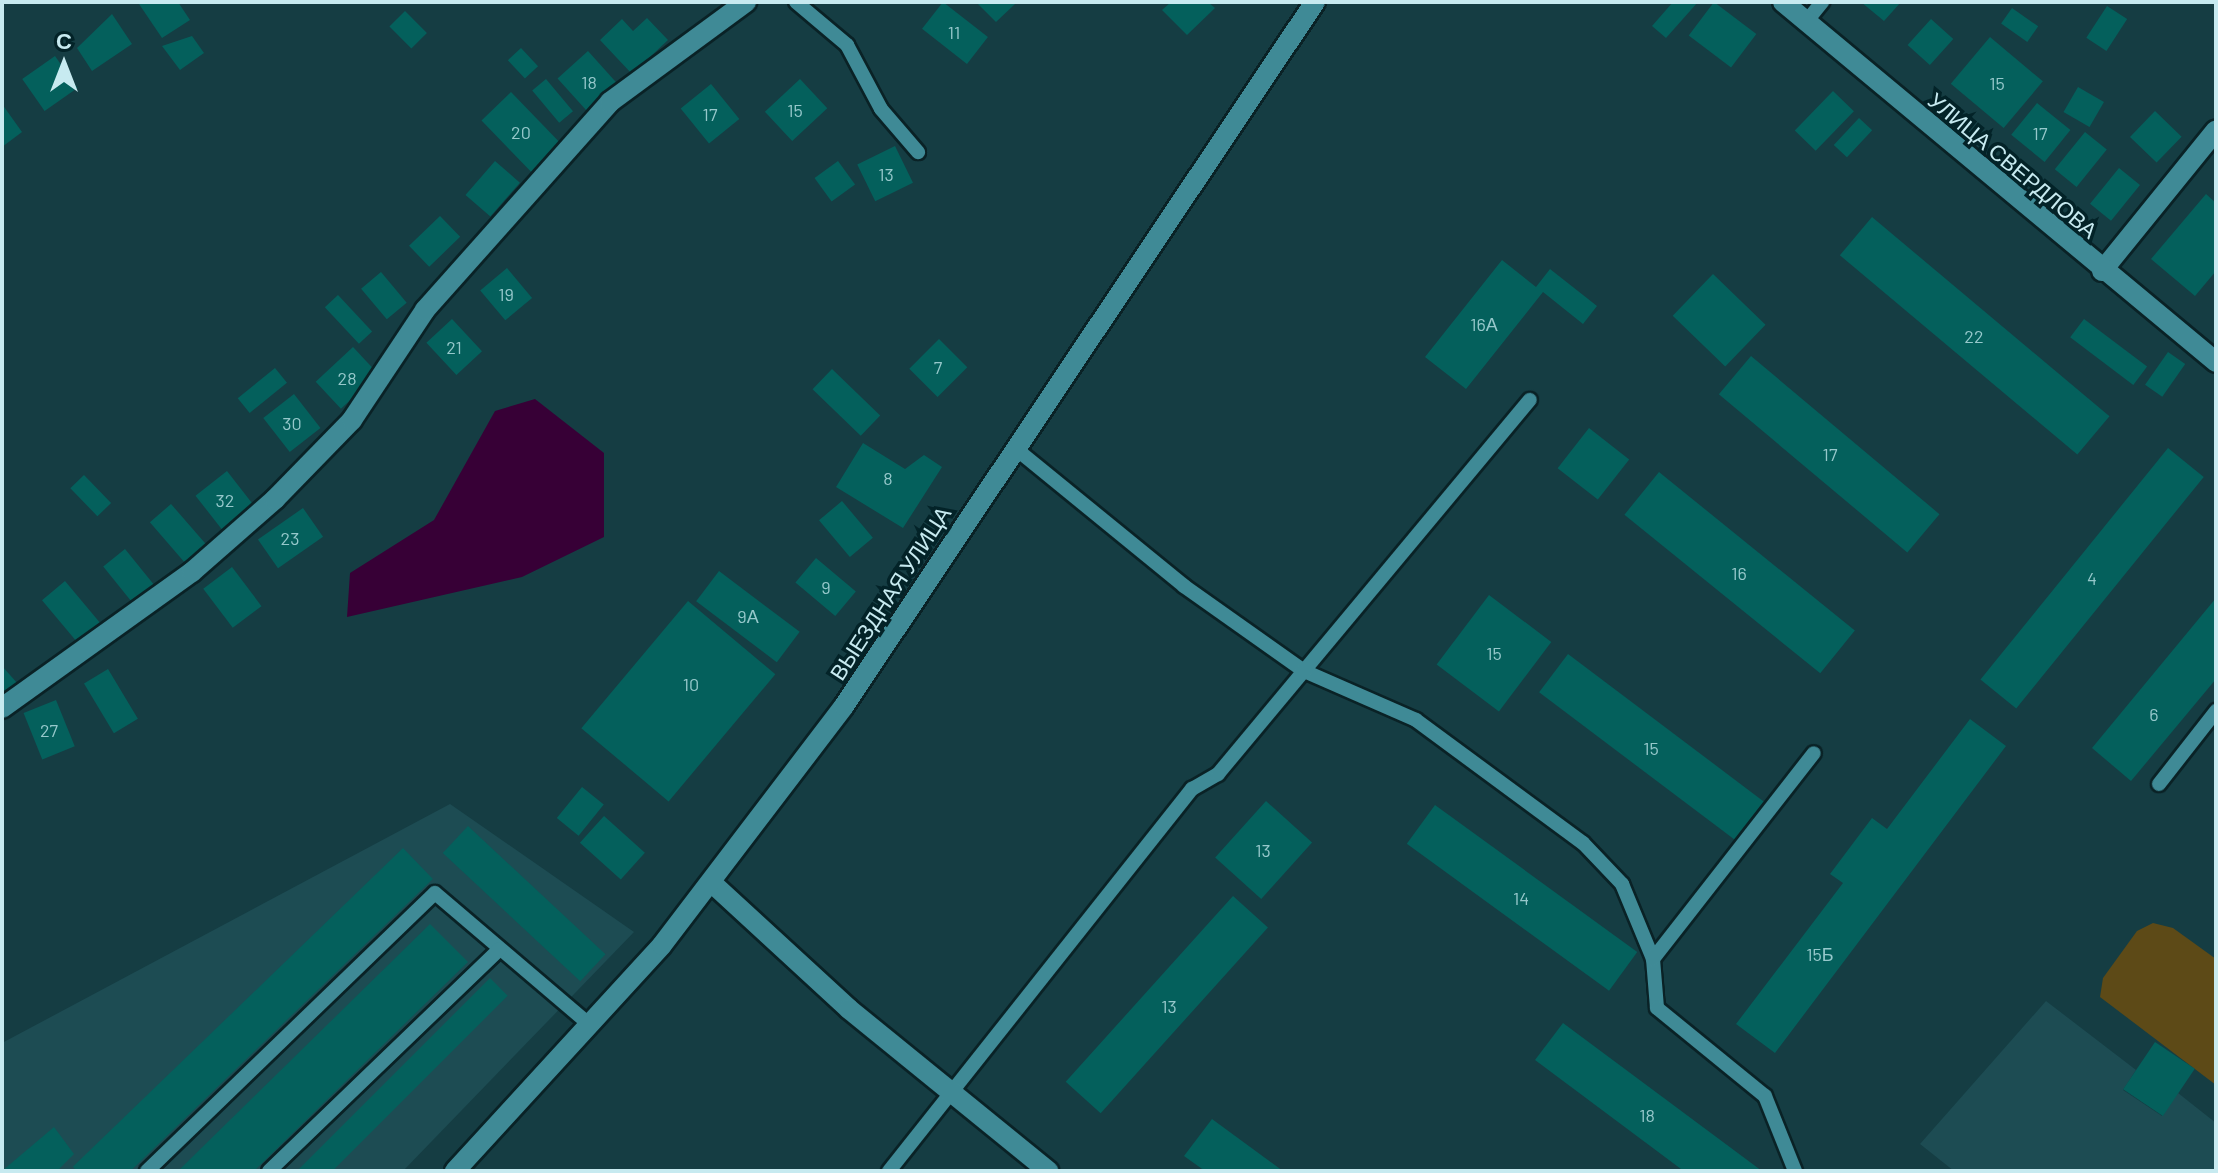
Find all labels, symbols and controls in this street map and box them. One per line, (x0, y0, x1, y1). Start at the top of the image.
house number: 11 (948, 21, 960, 43)
north arrow (24, 24, 104, 104)
text: С (56, 27, 72, 53)
house number: 18 (581, 71, 597, 93)
house number: 15 (1989, 72, 2005, 94)
street label: УЛИЦА СВЕРДЛОВА (1923, 87, 2103, 243)
house number: 15 (787, 99, 803, 121)
house number: 17 (703, 103, 717, 125)
house number: 20 (511, 121, 531, 143)
house number: 17 (2033, 122, 2047, 144)
house number: 13 (878, 163, 894, 185)
house number: 19 (498, 283, 514, 305)
house number: 16А (1470, 313, 1498, 335)
house number: 22 (1964, 325, 1984, 347)
house number: 21 (446, 336, 462, 358)
house number: 7 (934, 356, 942, 378)
house number: 28 (337, 367, 357, 389)
house number: 30 (282, 412, 302, 434)
house number: 17 (1823, 443, 1837, 465)
house number: 8 (883, 467, 893, 489)
house number: 32 (216, 489, 234, 511)
street label: ВЫЕЗДНАЯ УЛИЦА (824, 501, 956, 685)
house number: 23 (281, 527, 299, 549)
house number: 16 (1731, 562, 1747, 584)
house number: 4 (2087, 567, 2097, 589)
house number: 9 (821, 576, 831, 598)
house number: 9А (737, 605, 759, 627)
house number: 15 (1486, 642, 1502, 664)
house number: 10 (683, 673, 699, 695)
house number: 6 (2149, 703, 2159, 725)
house number: 27 (40, 719, 58, 741)
house number: 15 (1643, 737, 1659, 759)
house number: 13 (1255, 839, 1271, 861)
house number: 14 (1513, 887, 1529, 909)
house number: 15Б (1806, 943, 1834, 965)
house number: 13 (1161, 995, 1177, 1017)
house number: 18 (1639, 1104, 1655, 1126)

